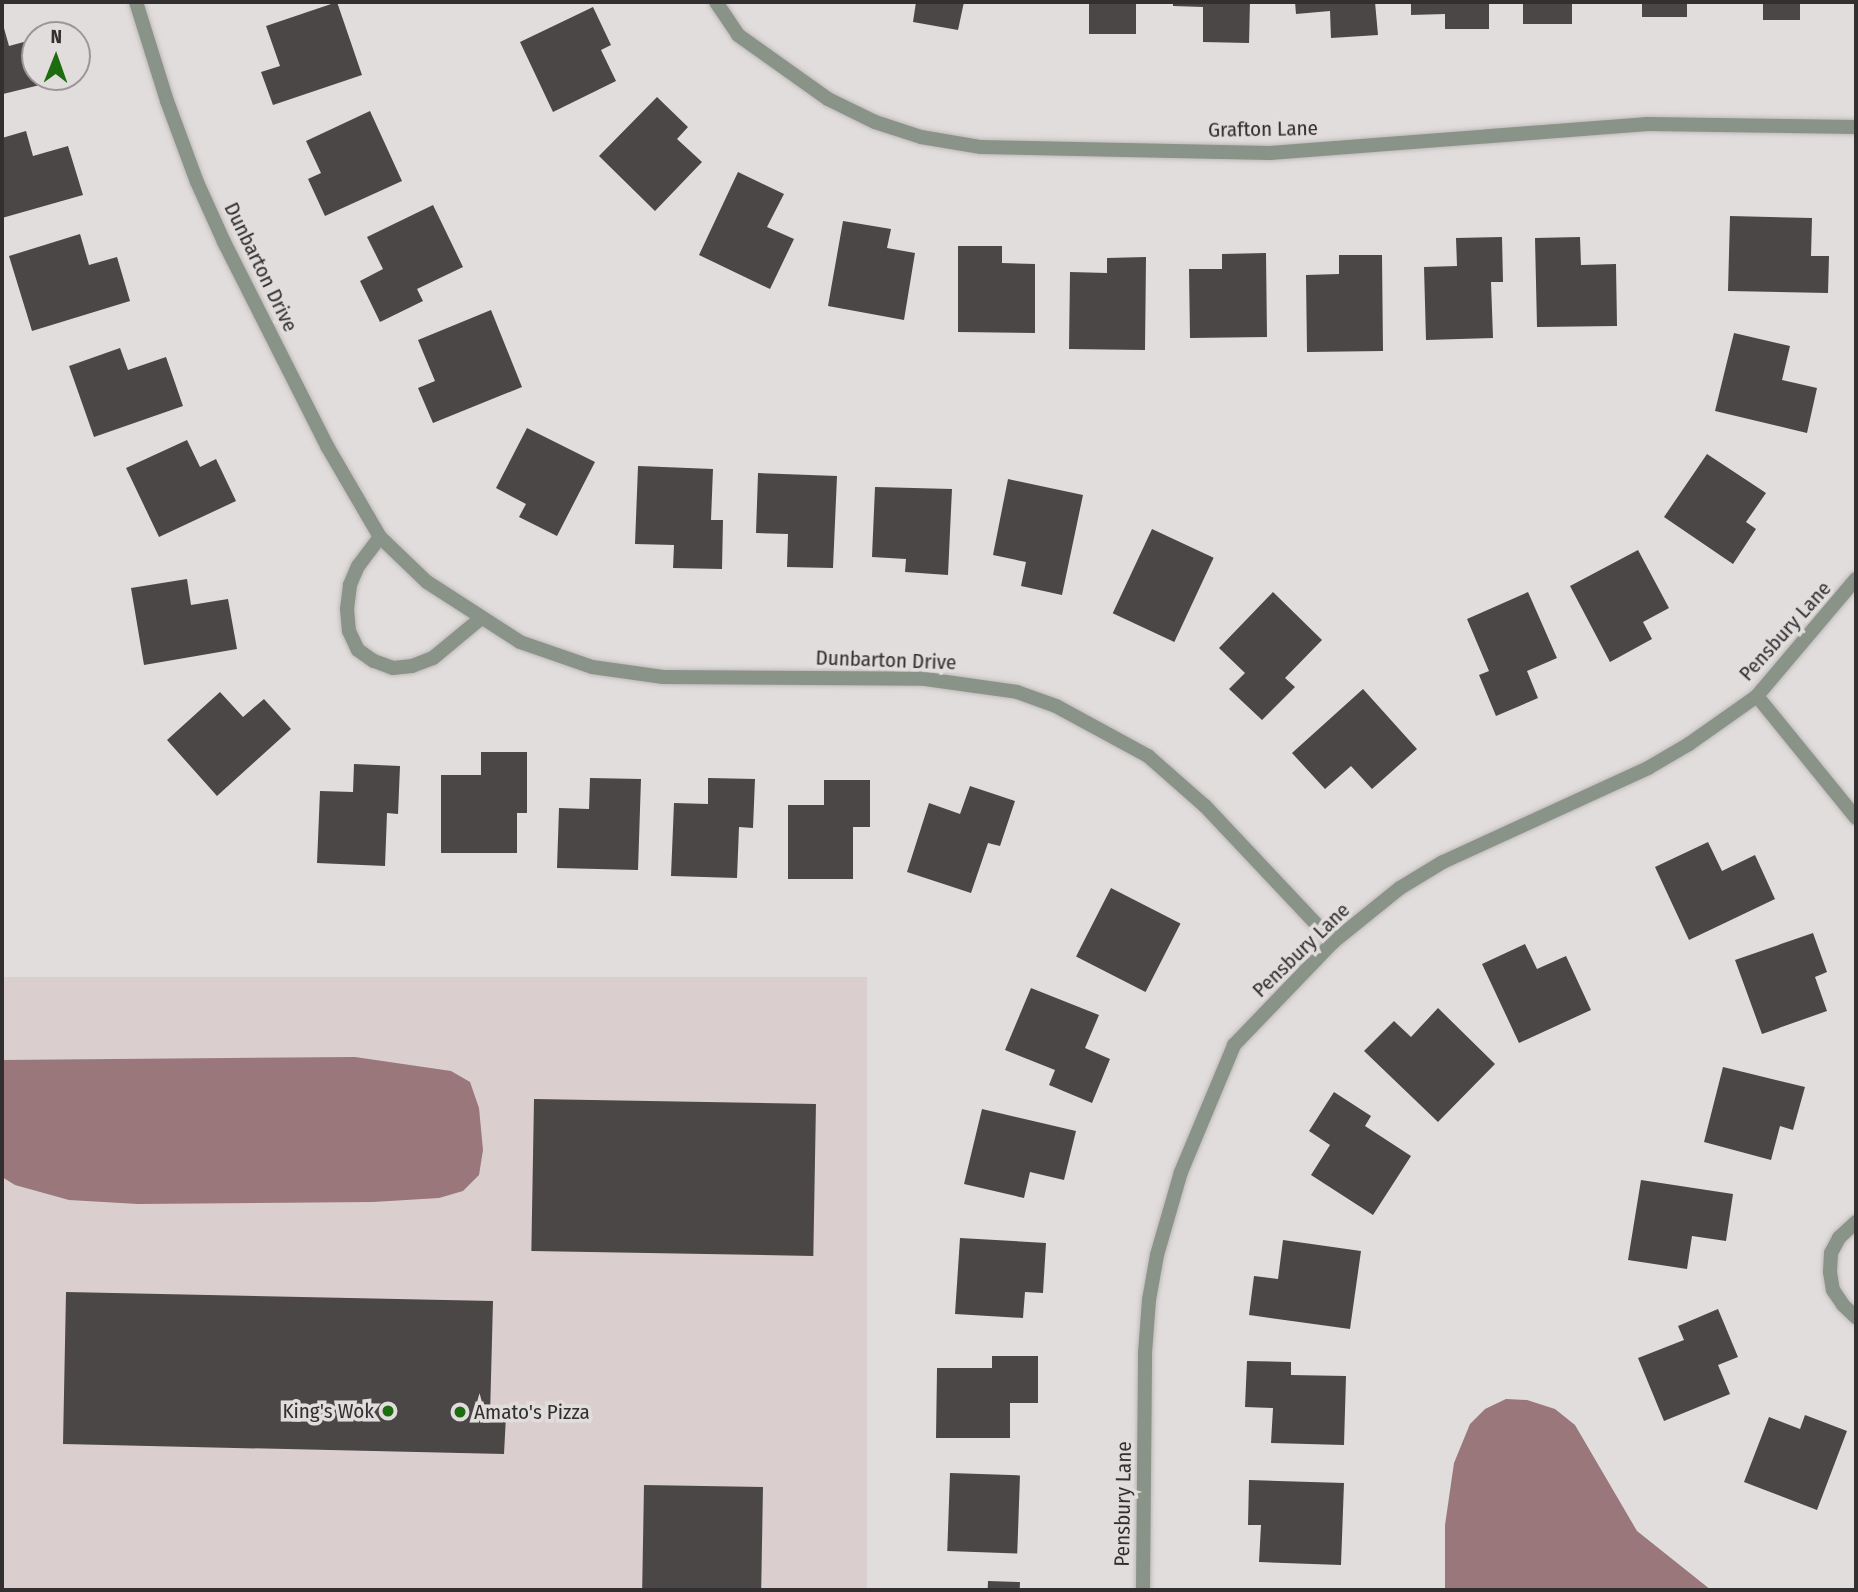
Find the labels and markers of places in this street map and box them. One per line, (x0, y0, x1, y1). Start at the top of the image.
place label: King's Wok (282, 1398, 374, 1424)
place label: Amato's Pizza (474, 1399, 590, 1425)
marker: King's Wok (380, 1403, 396, 1419)
marker: Amato's Pizza (452, 1404, 468, 1420)

